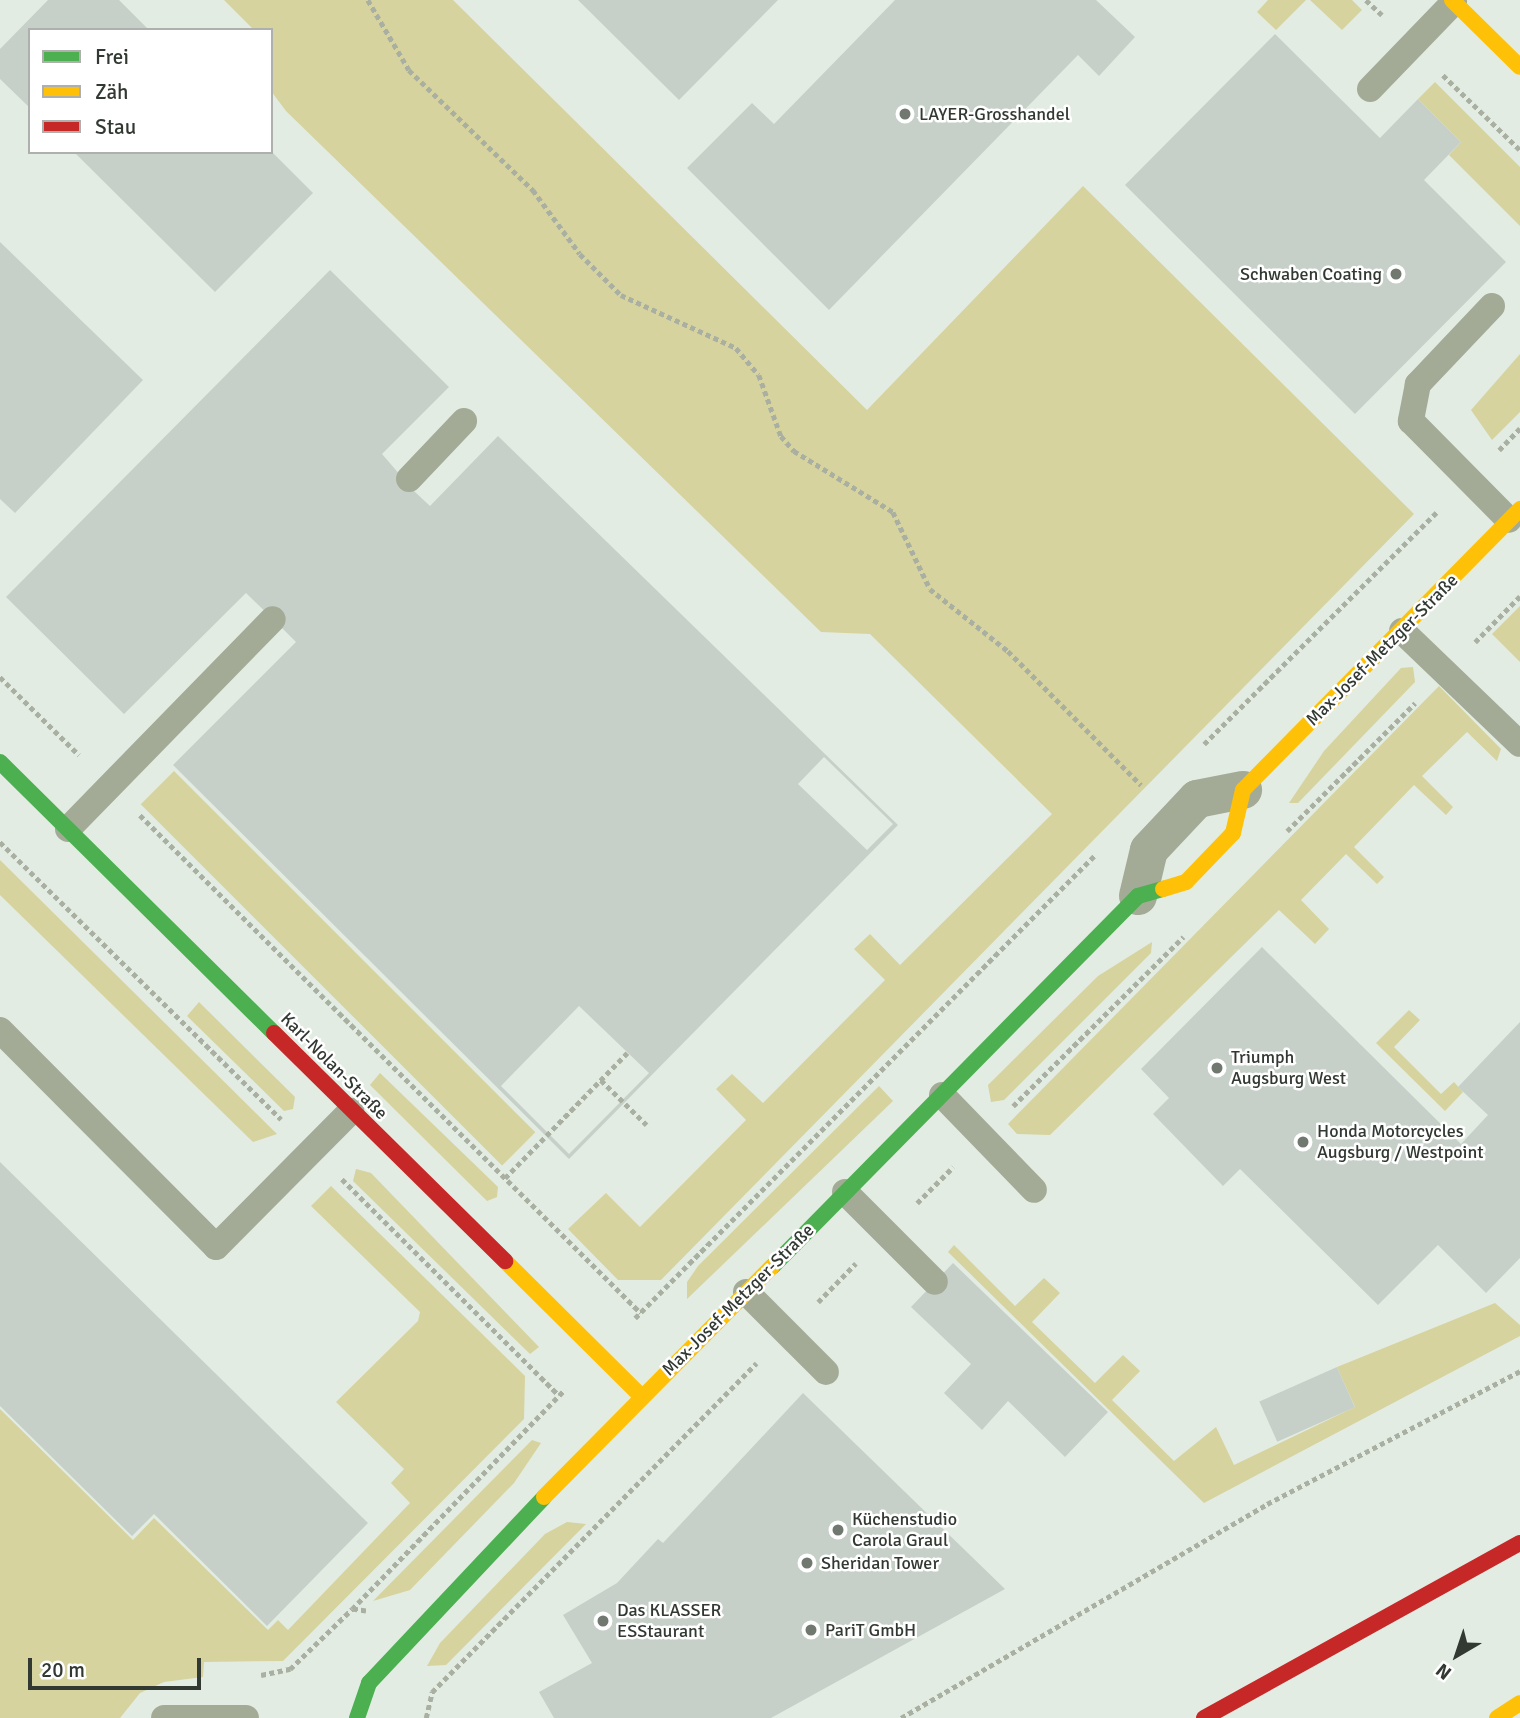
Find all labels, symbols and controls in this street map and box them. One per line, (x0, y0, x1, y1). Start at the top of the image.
legend (28, 28, 273, 154)
text: Frei (95, 44, 129, 70)
text: Zäh (95, 79, 129, 105)
place label: LAYER-Grosshandel (919, 103, 1070, 125)
marker: LAYER-Grosshandel (897, 106, 913, 122)
text: Stau (95, 114, 136, 140)
place label: Schwaben Coating (1240, 263, 1382, 285)
marker: Schwaben Coating (1388, 266, 1404, 282)
street label: Max-Josef-Metzger-Straße (1302, 570, 1462, 730)
street label: Karl-Nolan-Straße (276, 1008, 392, 1124)
place label: Triumph Augsburg West (1231, 1047, 1346, 1090)
marker: Triumph Augsburg West (1209, 1060, 1225, 1076)
place label: Honda Motorcycles Augsburg / Westpoint (1317, 1121, 1484, 1164)
marker: Honda Motorcycles Augsburg / Westpoint (1295, 1134, 1311, 1150)
street label: Max-Josef-Metzger-Straße (658, 1220, 818, 1380)
place label: Küchenstudio Carola Graul (852, 1509, 957, 1552)
marker: Küchenstudio Carola Graul (830, 1522, 846, 1538)
place label: Sheridan Tower (821, 1552, 939, 1574)
marker: Sheridan Tower (799, 1555, 815, 1571)
place label: Das KLASSER ESStaurant (617, 1600, 721, 1642)
marker: Das KLASSER ESStaurant (595, 1613, 611, 1629)
place label: PariT GmbH (825, 1619, 916, 1641)
north arrow (1422, 1620, 1492, 1690)
marker: PariT GmbH (803, 1622, 819, 1638)
scale bar (32, 1644, 205, 1688)
text: 20 m (41, 1657, 85, 1683)
text: N (1431, 1658, 1456, 1685)

